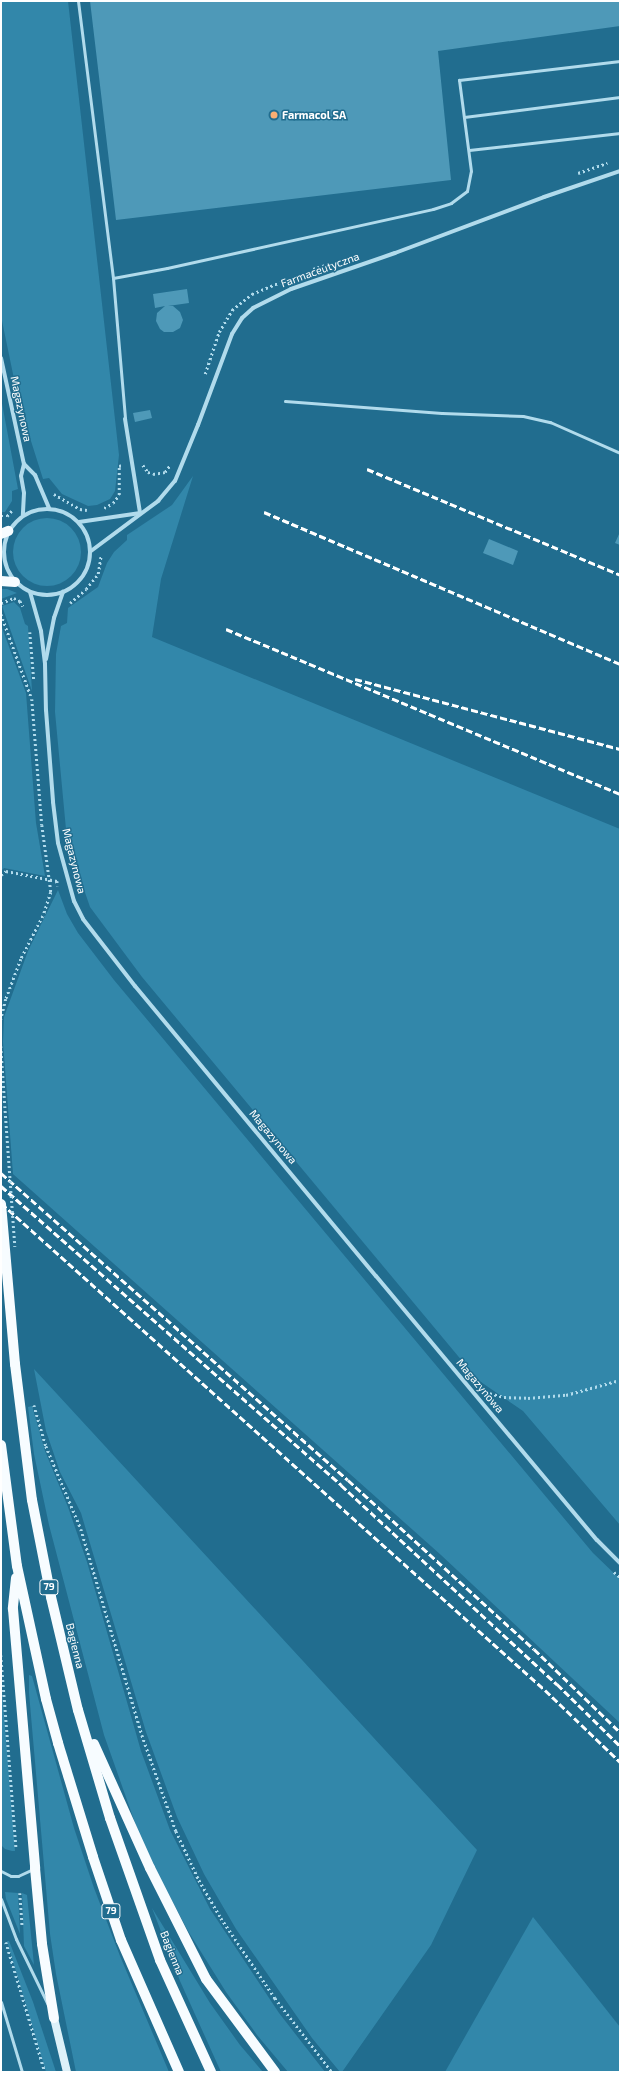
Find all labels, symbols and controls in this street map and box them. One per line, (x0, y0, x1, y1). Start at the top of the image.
place label: Farmacol SA (282, 108, 346, 122)
marker: Farmacol SA (269, 110, 279, 120)
street label: Farmaceutyczna (279, 250, 361, 290)
street label: Magazynowa (8, 375, 34, 443)
street label: Magazynowa (60, 827, 88, 895)
street label: Magazynowa (246, 1107, 300, 1167)
street label: Magazynowa (453, 1356, 507, 1416)
road number: 79 (39, 1579, 59, 1595)
street label: Bagienna (63, 1622, 87, 1670)
road number: 79 (101, 1903, 121, 1919)
street label: Bagienna (157, 1929, 187, 1977)

